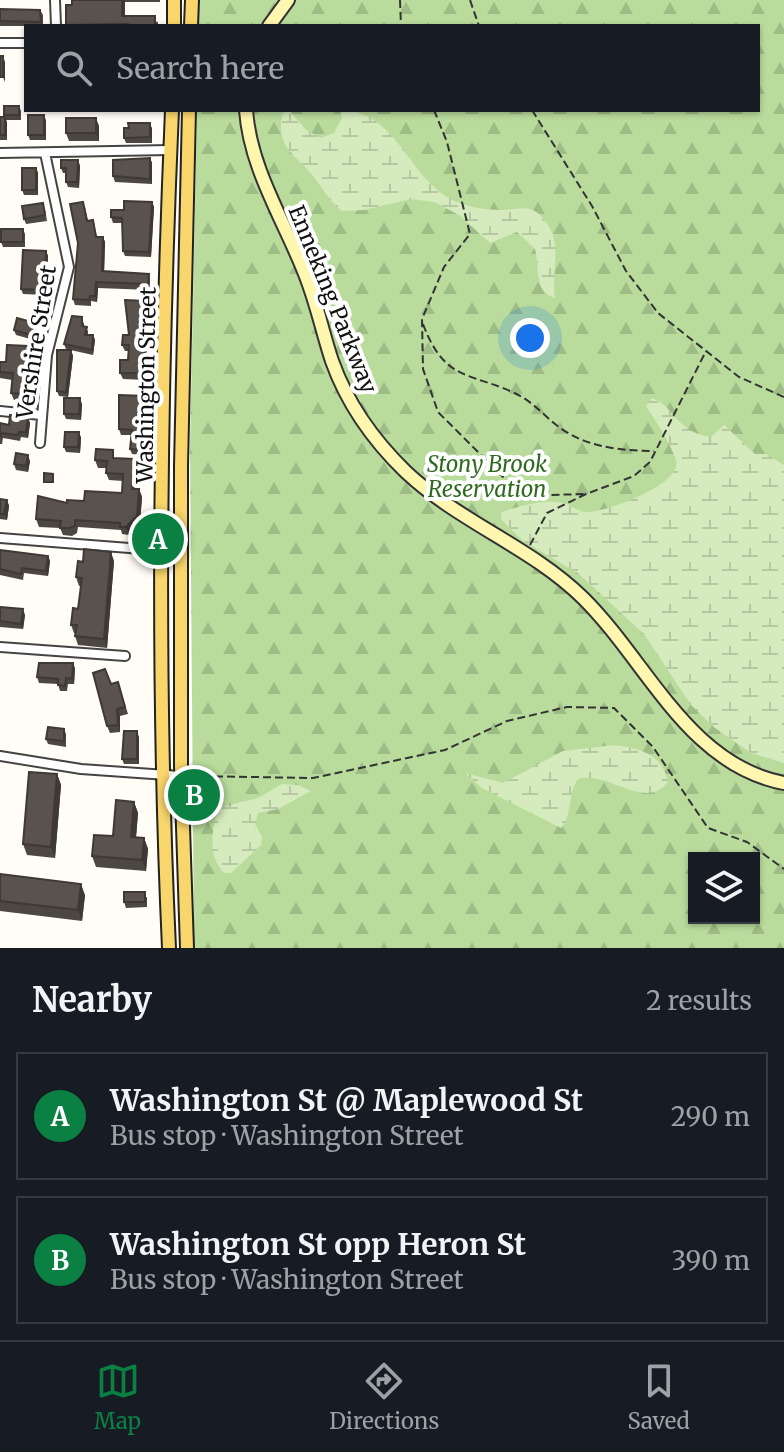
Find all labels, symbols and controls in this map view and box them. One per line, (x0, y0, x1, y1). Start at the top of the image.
search box (24, 24, 760, 112)
icon: search (52, 46, 96, 90)
text: Search here (116, 49, 284, 87)
street label: Enneking Parkway (283, 201, 384, 397)
street label: Vershire Street (10, 263, 62, 422)
street label: Washington Street (130, 286, 162, 484)
your location (510, 318, 550, 358)
park label: Stony Brook Reservation (427, 450, 547, 503)
pin: A (132, 509, 184, 569)
pin: B (168, 765, 220, 825)
map controls (688, 852, 760, 924)
button: layers (688, 852, 760, 924)
text: Nearby (32, 979, 152, 1021)
text: 2 results (646, 984, 752, 1017)
text: Washington St @ Maplewood St (110, 1081, 583, 1119)
text: A (51, 1100, 69, 1133)
text: 290 m (671, 1100, 750, 1133)
text: Bus stop · Washington Street (110, 1119, 464, 1152)
text: Washington St opp Heron St (110, 1225, 526, 1263)
text: B (51, 1244, 69, 1277)
text: 390 m (671, 1244, 750, 1277)
text: Bus stop · Washington Street (110, 1263, 464, 1296)
tab: Map (94, 1359, 141, 1435)
tab: Directions (329, 1359, 439, 1435)
tab: Saved (628, 1359, 690, 1435)

